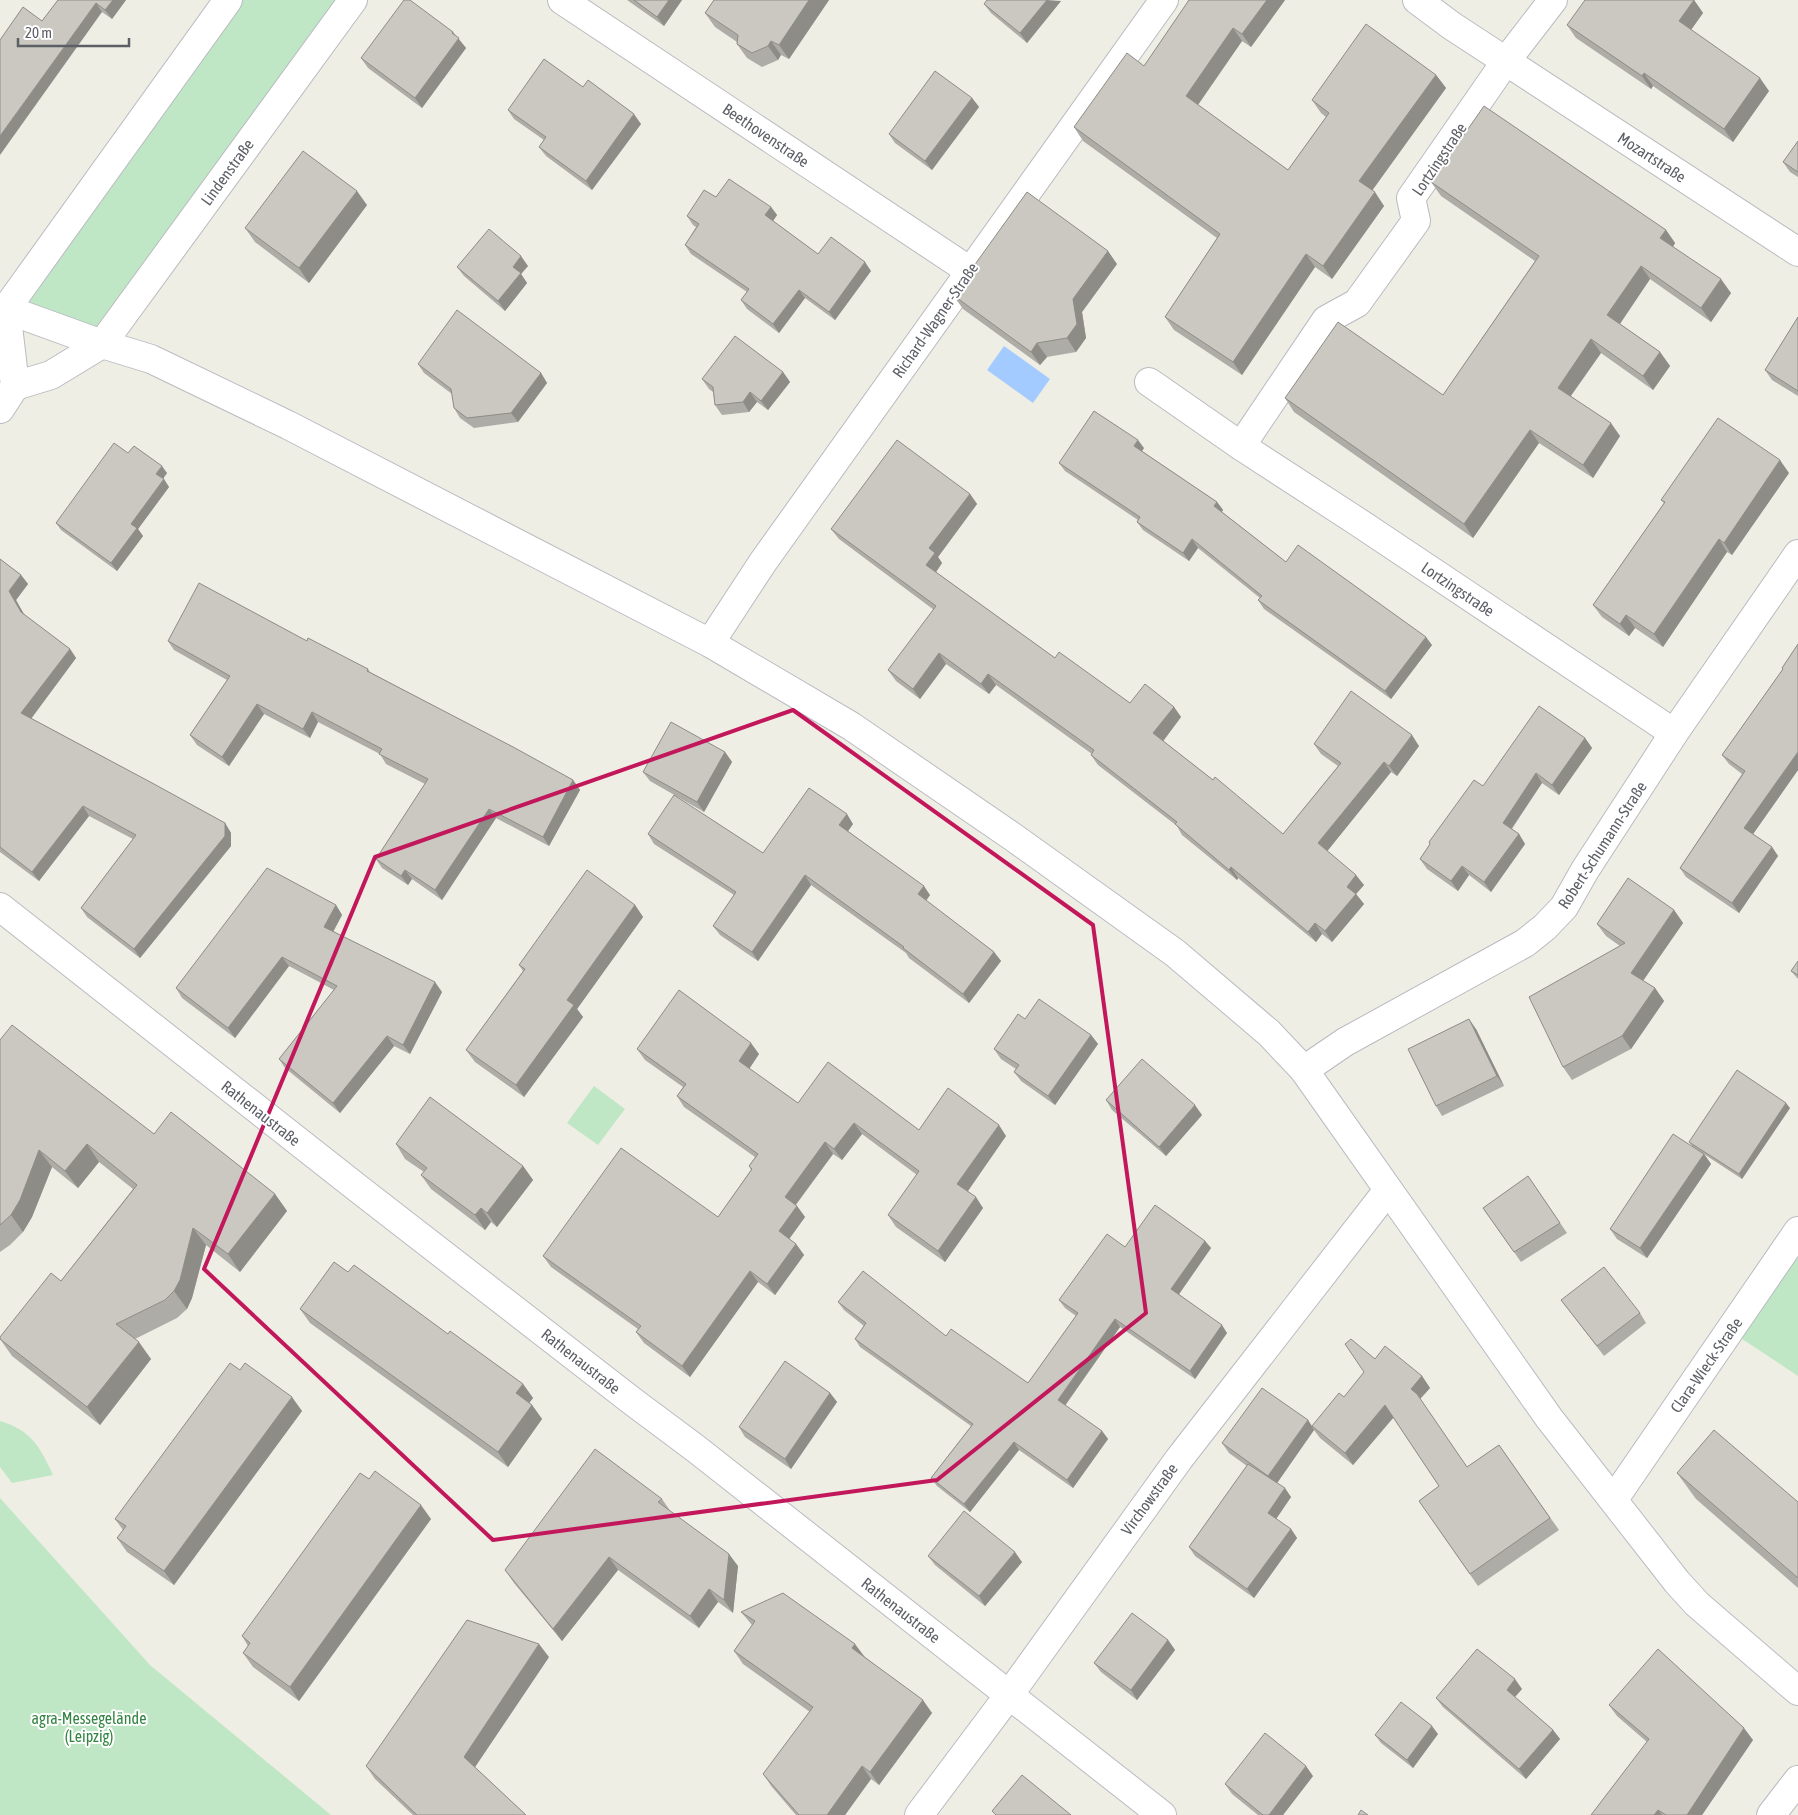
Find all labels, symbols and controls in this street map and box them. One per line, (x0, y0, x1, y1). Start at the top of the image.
scale bar (18, 15, 129, 47)
text: 20 m (25, 24, 52, 41)
street label: Beethovenstraße (719, 100, 813, 170)
street label: Lortzingstraße (1408, 119, 1471, 199)
street label: Mozartstraße (1615, 128, 1689, 186)
street label: Lindenstraße (197, 136, 257, 208)
street label: Richard-Wagner-Straße (889, 259, 982, 382)
street label: Lortzingstraße (1418, 558, 1498, 621)
street label: Robert-Schumann-Straße (1554, 778, 1650, 912)
street label: Rathenaustraße (218, 1077, 304, 1149)
street label: Clara-Wieck-Straße (1666, 1314, 1746, 1416)
street label: Rathenaustraße (538, 1325, 624, 1397)
street label: Virchowstraße (1117, 1460, 1181, 1538)
street label: Rathenaustraße (858, 1574, 944, 1646)
park label: agra-Messegelände (Leipzig) (32, 1709, 146, 1746)

